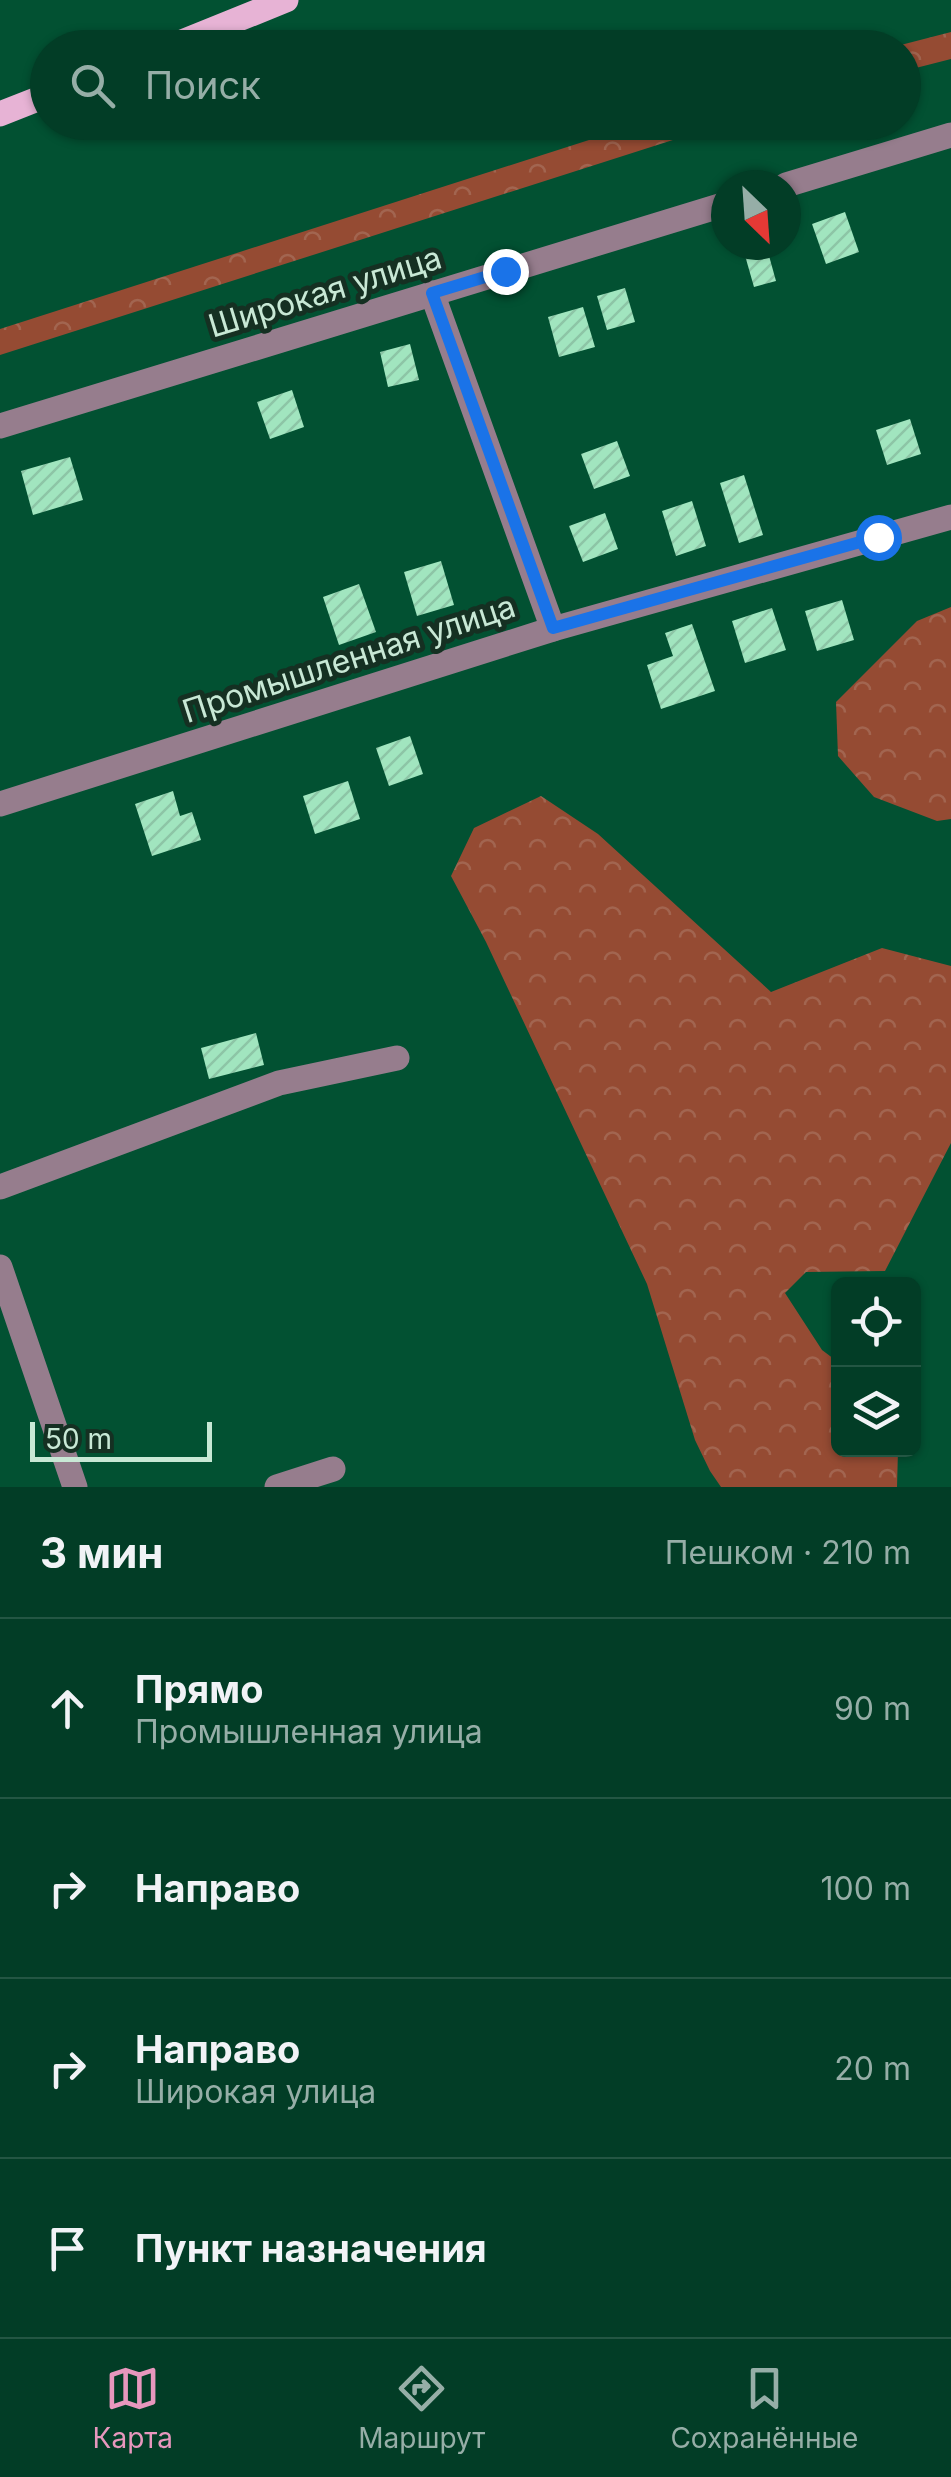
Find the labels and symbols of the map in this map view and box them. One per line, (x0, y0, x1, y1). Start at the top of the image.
north arrow (711, 170, 801, 260)
street label: Широкая улица (204, 238, 446, 345)
route end (483, 249, 529, 295)
route start (856, 515, 902, 561)
street label: Промышленная улица (178, 586, 520, 731)
scale bar (30, 1417, 212, 1462)

